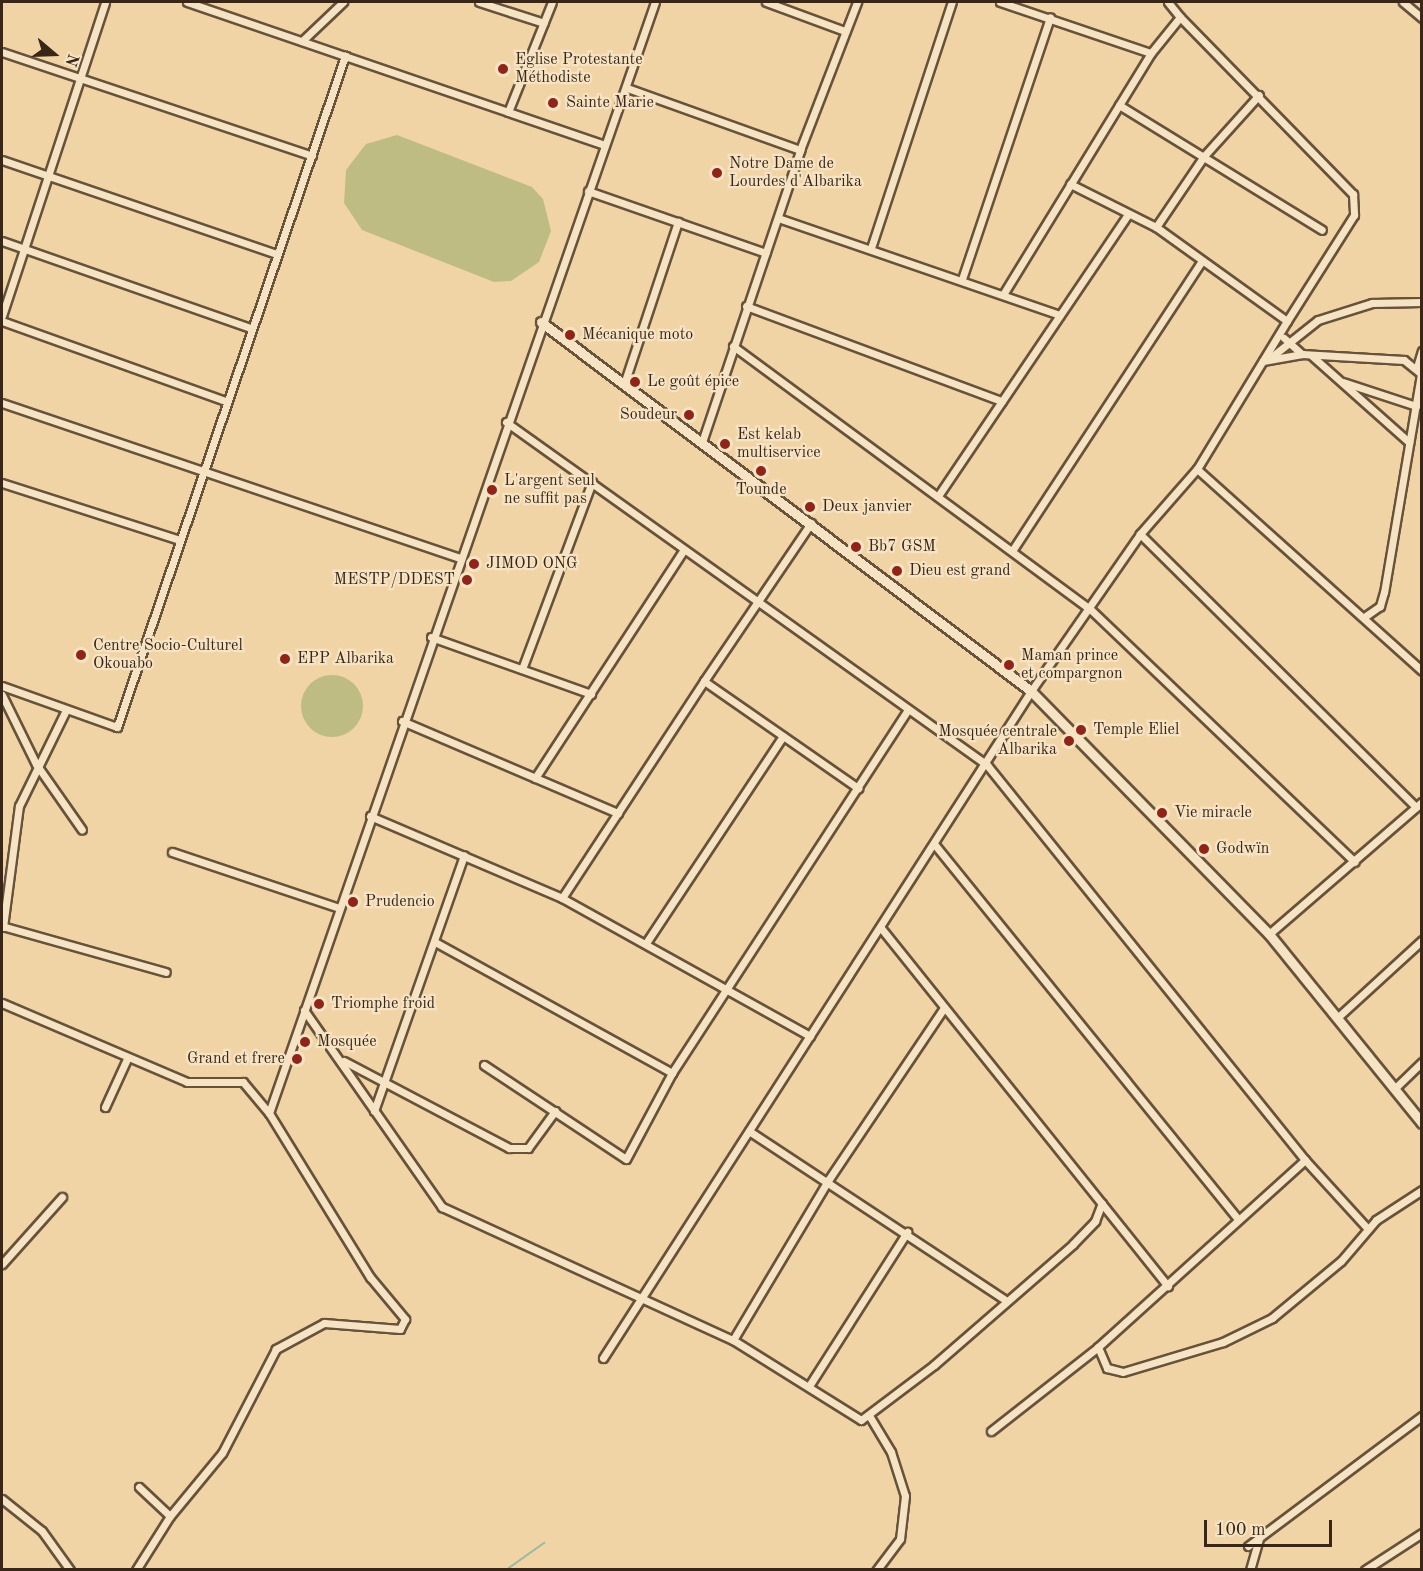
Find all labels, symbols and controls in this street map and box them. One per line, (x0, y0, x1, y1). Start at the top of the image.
north arrow (24, 24, 84, 84)
place label: Eglise Protestante Méthodiste (515, 50, 642, 88)
text: N (61, 51, 81, 68)
marker: Eglise Protestante Méthodiste (496, 62, 510, 76)
place label: Sainte Marie (566, 93, 654, 113)
marker: Sainte Marie (544, 94, 562, 112)
place label: Notre Dame de Lourdes d'Albarika (729, 154, 862, 192)
marker: Notre Dame de Lourdes d'Albarika (710, 166, 724, 180)
place label: Mécanique moto (582, 325, 693, 345)
marker: Mécanique moto (563, 328, 577, 342)
place label: Le goût épice (647, 372, 739, 392)
marker: Le goût épice (628, 375, 642, 389)
place label: Soudeur (620, 405, 677, 425)
marker: Soudeur (682, 408, 696, 422)
place label: Est kelab multiservice (737, 425, 820, 463)
marker: Est kelab multiservice (718, 437, 732, 451)
marker: Tounde (754, 464, 768, 478)
place label: L'argent seul ne suffit pas (504, 471, 595, 509)
place label: Tounde (735, 480, 787, 500)
marker: L'argent seul ne suffit pas (485, 483, 499, 497)
place label: Deux janvier (822, 497, 912, 517)
marker: Deux janvier (803, 500, 817, 514)
place label: Bb7 GSM (868, 537, 936, 557)
marker: Bb7 GSM (849, 540, 863, 554)
place label: JIMOD ONG (486, 554, 578, 574)
marker: JIMOD ONG (467, 557, 481, 571)
place label: Dieu est grand (909, 561, 1011, 581)
marker: Dieu est grand (890, 564, 904, 578)
place label: MESTP/DDEST (334, 570, 455, 590)
marker: MESTP/DDEST (460, 573, 474, 587)
place label: Centre Socio-Culturel Okouabo (93, 636, 243, 674)
place label: Maman prince et compargnon (1021, 646, 1123, 684)
marker: Centre Socio-Culturel Okouabo (74, 648, 88, 662)
place label: EPP Albarika (297, 649, 394, 669)
marker: EPP Albarika (278, 652, 292, 666)
marker: Maman prince et compargnon (1002, 658, 1016, 672)
place label: Temple Eliel (1093, 720, 1179, 740)
place label: Mosquée centrale Albarika (938, 722, 1057, 760)
marker: Temple Eliel (1074, 723, 1088, 737)
marker: Mosquée centrale Albarika (1062, 734, 1076, 748)
place label: Vie miracle (1174, 803, 1252, 823)
marker: Vie miracle (1155, 806, 1169, 820)
place label: Godwïn (1216, 839, 1269, 859)
marker: Godwïn (1197, 842, 1211, 856)
place label: Prudencio (365, 892, 435, 912)
marker: Prudencio (346, 895, 360, 909)
place label: Triomphe froid (331, 994, 435, 1014)
marker: Triomphe froid (312, 997, 326, 1011)
place label: Mosquée (317, 1032, 377, 1052)
marker: Mosquée (298, 1035, 312, 1049)
place label: Grand et frere (187, 1049, 285, 1069)
marker: Grand et frere (290, 1052, 304, 1066)
scale bar (1207, 1508, 1334, 1546)
text: 100 m (1215, 1521, 1266, 1539)

